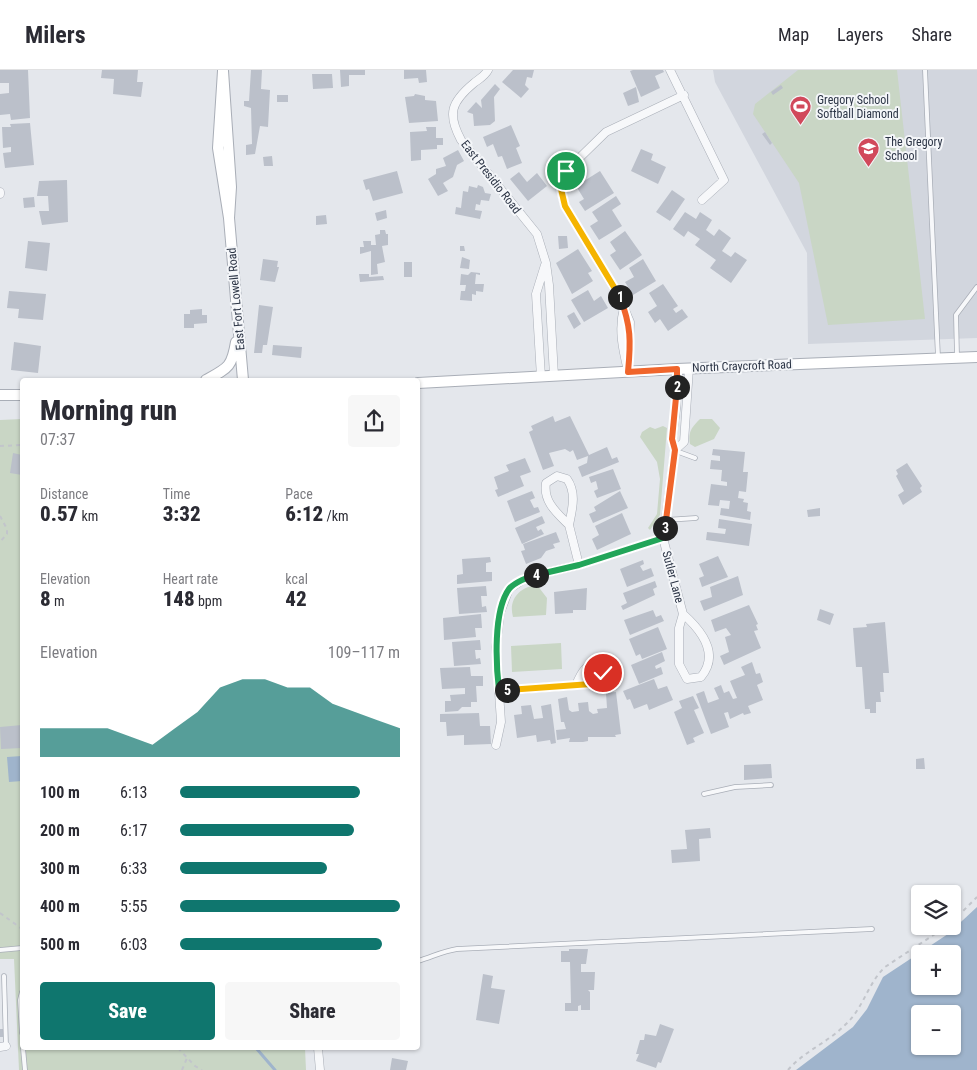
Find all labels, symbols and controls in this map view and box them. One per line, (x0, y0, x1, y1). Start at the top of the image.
text: Milers (25, 21, 86, 49)
text: Map (778, 24, 809, 45)
text: Layers (837, 24, 884, 45)
text: Share (912, 24, 952, 45)
place label: Gregory School Softball Diamond (817, 93, 899, 121)
sports icon: Gregory School Softball Diamond (789, 95, 813, 126)
place label: The Gregory School (885, 135, 942, 163)
school or university icon: The Gregory School (857, 137, 881, 168)
street label: East Presidio Road (458, 138, 524, 216)
pin (545, 150, 587, 192)
icon: arrive (552, 157, 580, 185)
street label: East Fort Lowell Road (225, 247, 247, 351)
pin: 1 (608, 284, 632, 310)
text: 1 (617, 289, 624, 305)
street label: North Craycroft Road (692, 357, 792, 375)
pin: 2 (664, 374, 690, 400)
text: 2 (674, 379, 681, 395)
text: Morning run (40, 394, 177, 427)
button: share (348, 395, 400, 447)
text: 07:37 (40, 430, 75, 449)
text: Distance (40, 486, 88, 502)
text: Time (163, 486, 190, 502)
text: Pace (285, 486, 313, 502)
text: 0.57 (40, 502, 78, 526)
text: 3:32 (163, 502, 201, 526)
text: 6:12 (285, 502, 323, 526)
text: km (78, 508, 98, 524)
text: /km (323, 508, 349, 524)
pin: 3 (652, 516, 678, 540)
text: 3 (662, 520, 669, 536)
street label: Sutler Lane (659, 549, 687, 605)
pin: 4 (524, 562, 548, 588)
text: 4 (533, 567, 540, 583)
text: Elevation (40, 571, 90, 587)
text: Heart rate (163, 571, 218, 587)
text: kcal (285, 571, 308, 587)
text: 8 (40, 587, 51, 611)
text: 148 (163, 587, 195, 611)
text: 42 (285, 587, 307, 611)
text: m (51, 593, 64, 609)
text: bpm (195, 593, 222, 609)
text: Elevation (40, 643, 98, 662)
text: 109–117 m (328, 643, 400, 662)
pin (582, 652, 624, 694)
icon: check (589, 659, 617, 687)
pin: 5 (494, 678, 520, 702)
text: 5 (504, 682, 511, 698)
text: 100 m (40, 783, 80, 802)
text: 6:13 (120, 783, 147, 802)
text: 200 m (40, 821, 80, 840)
text: 6:17 (120, 821, 147, 840)
text: 300 m (40, 859, 80, 878)
text: 6:33 (120, 859, 147, 878)
map controls (911, 885, 961, 1055)
button: layers (911, 885, 961, 935)
text: 400 m (40, 897, 80, 916)
text: 5:55 (120, 897, 147, 916)
text: 500 m (40, 935, 80, 954)
text: 6:03 (120, 935, 147, 954)
button: + (911, 945, 961, 995)
button: Save (40, 982, 215, 1040)
button: Share (225, 982, 400, 1040)
button: − (911, 1005, 961, 1055)

